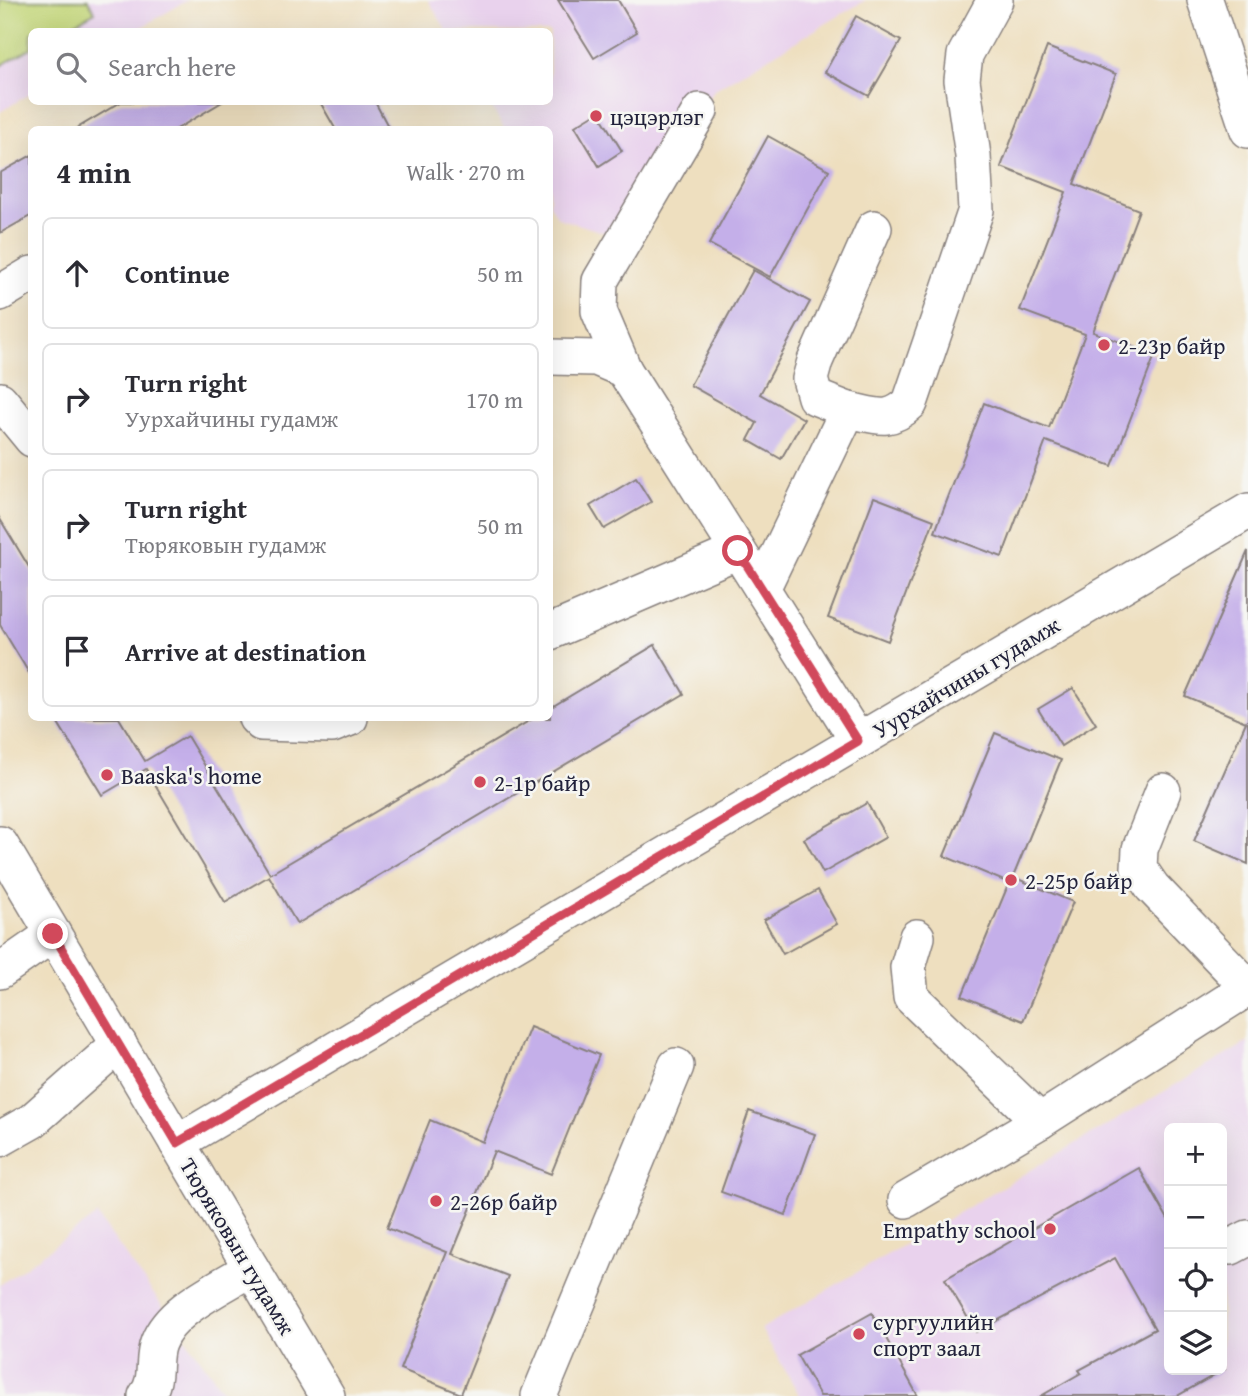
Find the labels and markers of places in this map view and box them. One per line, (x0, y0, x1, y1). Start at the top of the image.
place label: цэцэрлэг (610, 100, 704, 133)
marker: цэцэрлэг (588, 108, 604, 124)
place label: 2-23р байр (1118, 329, 1225, 362)
marker: 2-23р байр (1096, 337, 1112, 353)
place label: Baaska's home (121, 759, 262, 792)
place label: 2-1р байр (494, 766, 590, 799)
marker: Baaska's home (99, 767, 115, 783)
marker: 2-1р байр (472, 774, 488, 790)
place label: 2-25р байр (1025, 864, 1132, 897)
marker: 2-25р байр (1003, 872, 1019, 888)
place label: 2-26р байр (450, 1185, 557, 1218)
marker: 2-26р байр (428, 1193, 444, 1209)
place label: Empathy school (883, 1213, 1036, 1246)
marker: Empathy school (1042, 1221, 1058, 1237)
place label: сургуулийн спорт заал (873, 1305, 994, 1364)
marker: сургуулийн спорт заал (851, 1326, 867, 1342)

